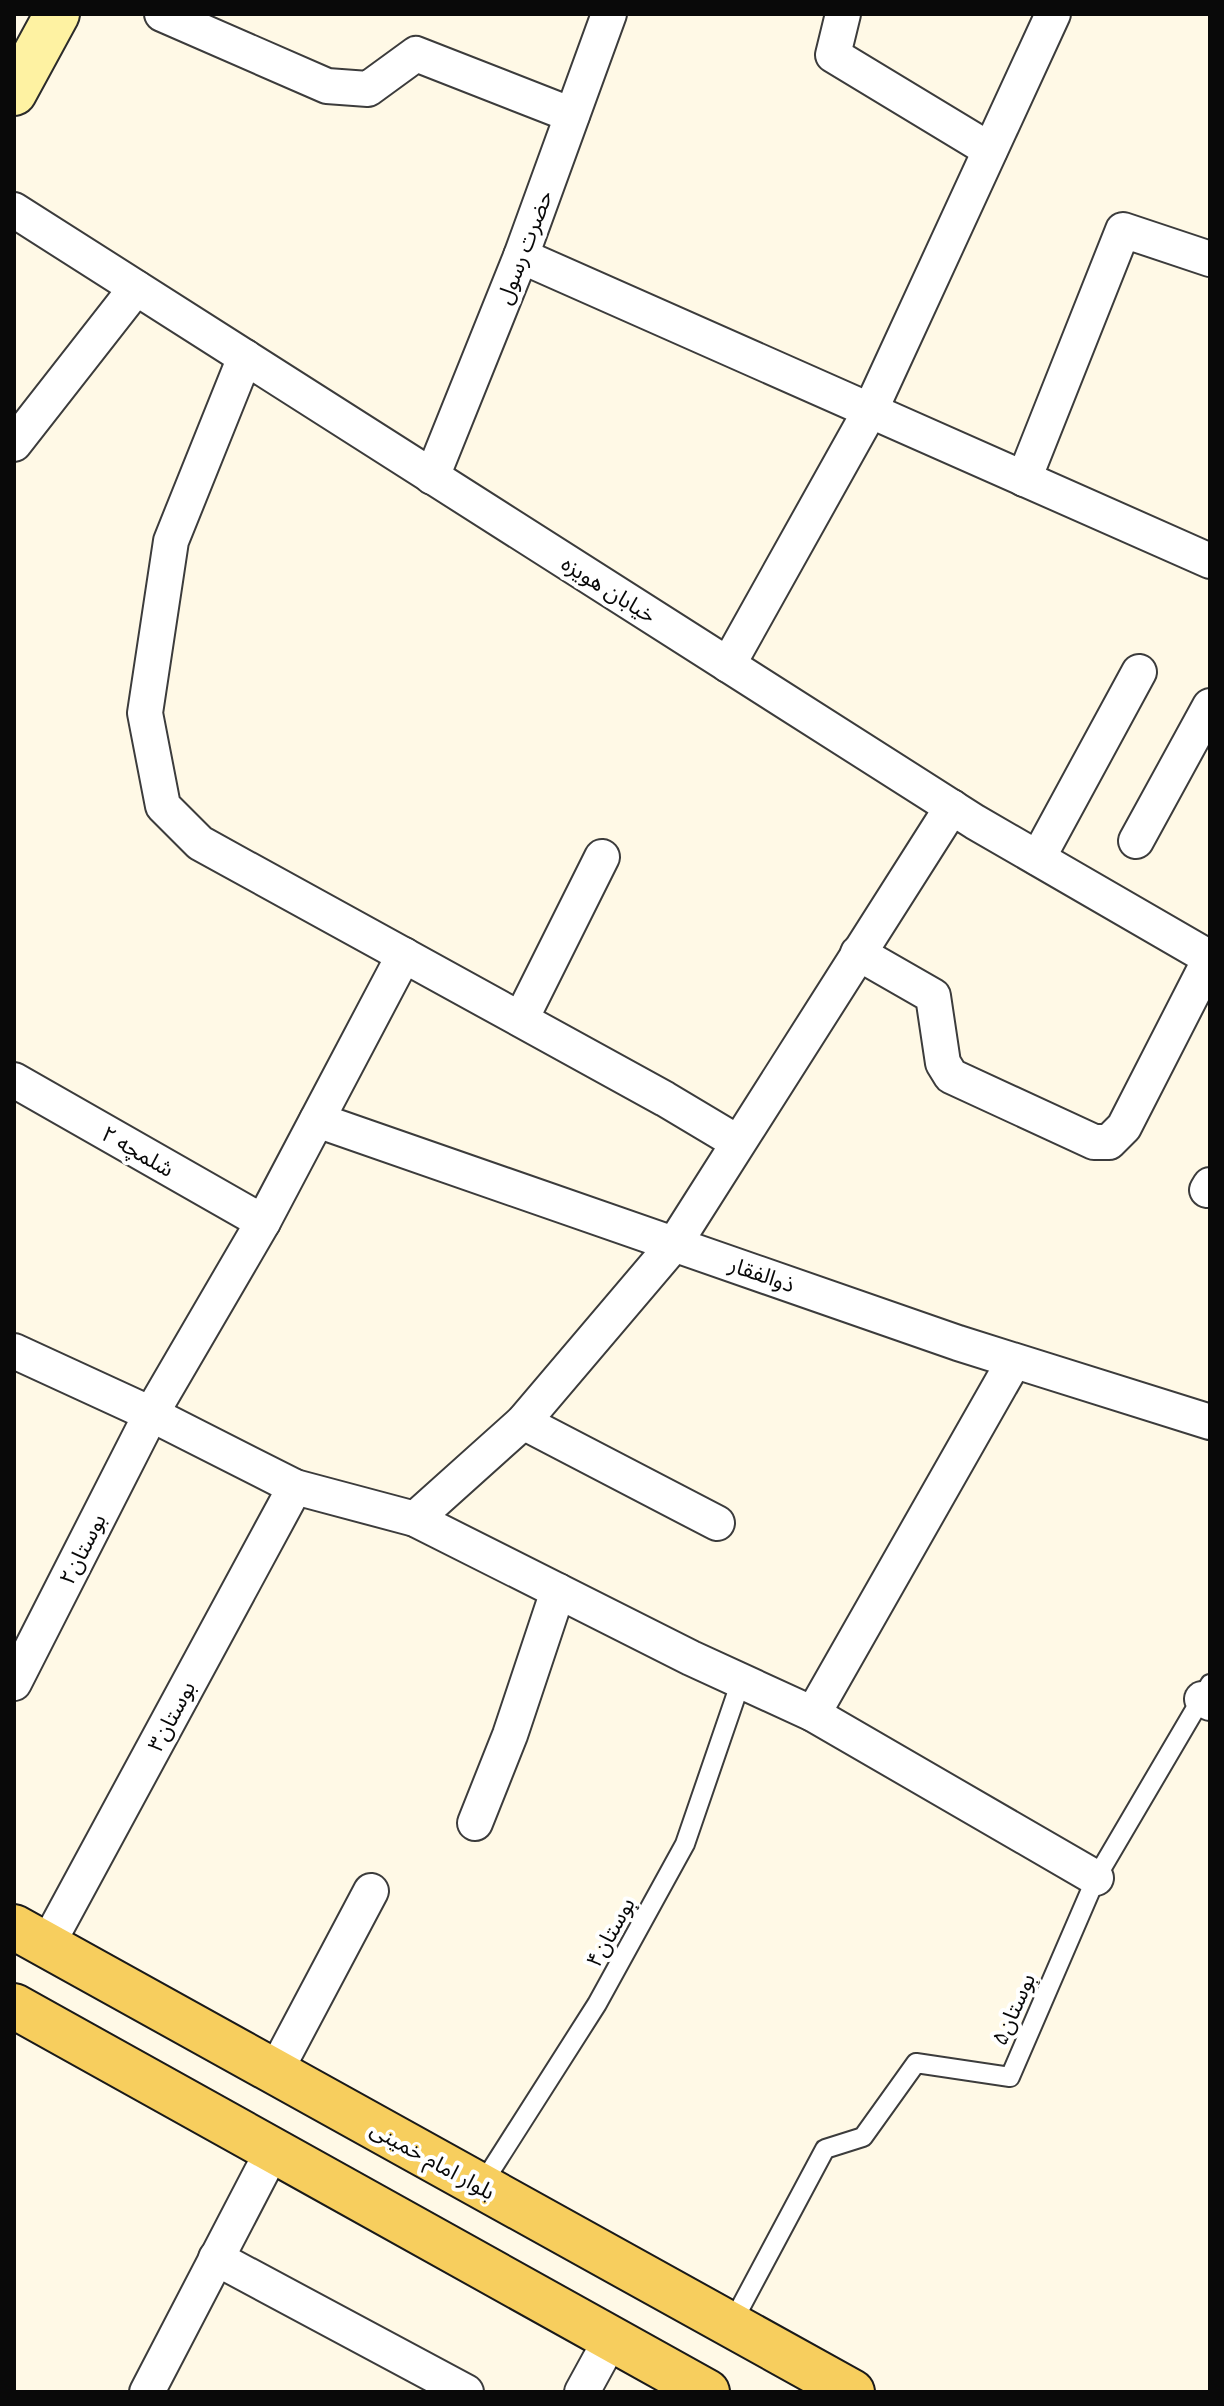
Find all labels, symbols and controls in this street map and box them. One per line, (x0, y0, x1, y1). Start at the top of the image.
street label: حضرت رسول (489, 186, 559, 308)
street label: خیابان هویزه (556, 548, 662, 630)
street label: شلمچه ۲ (96, 1118, 180, 1184)
street label: ذوالفقار (724, 1248, 799, 1299)
street label: بوستان۲ (51, 1508, 113, 1590)
street label: بوستان۳ (140, 1675, 202, 1757)
street label: بوستان۴ (578, 1892, 642, 1972)
street label: بوستان۵ (984, 1968, 1042, 2050)
street label: بلوار امام خمینی (364, 2113, 501, 2208)

